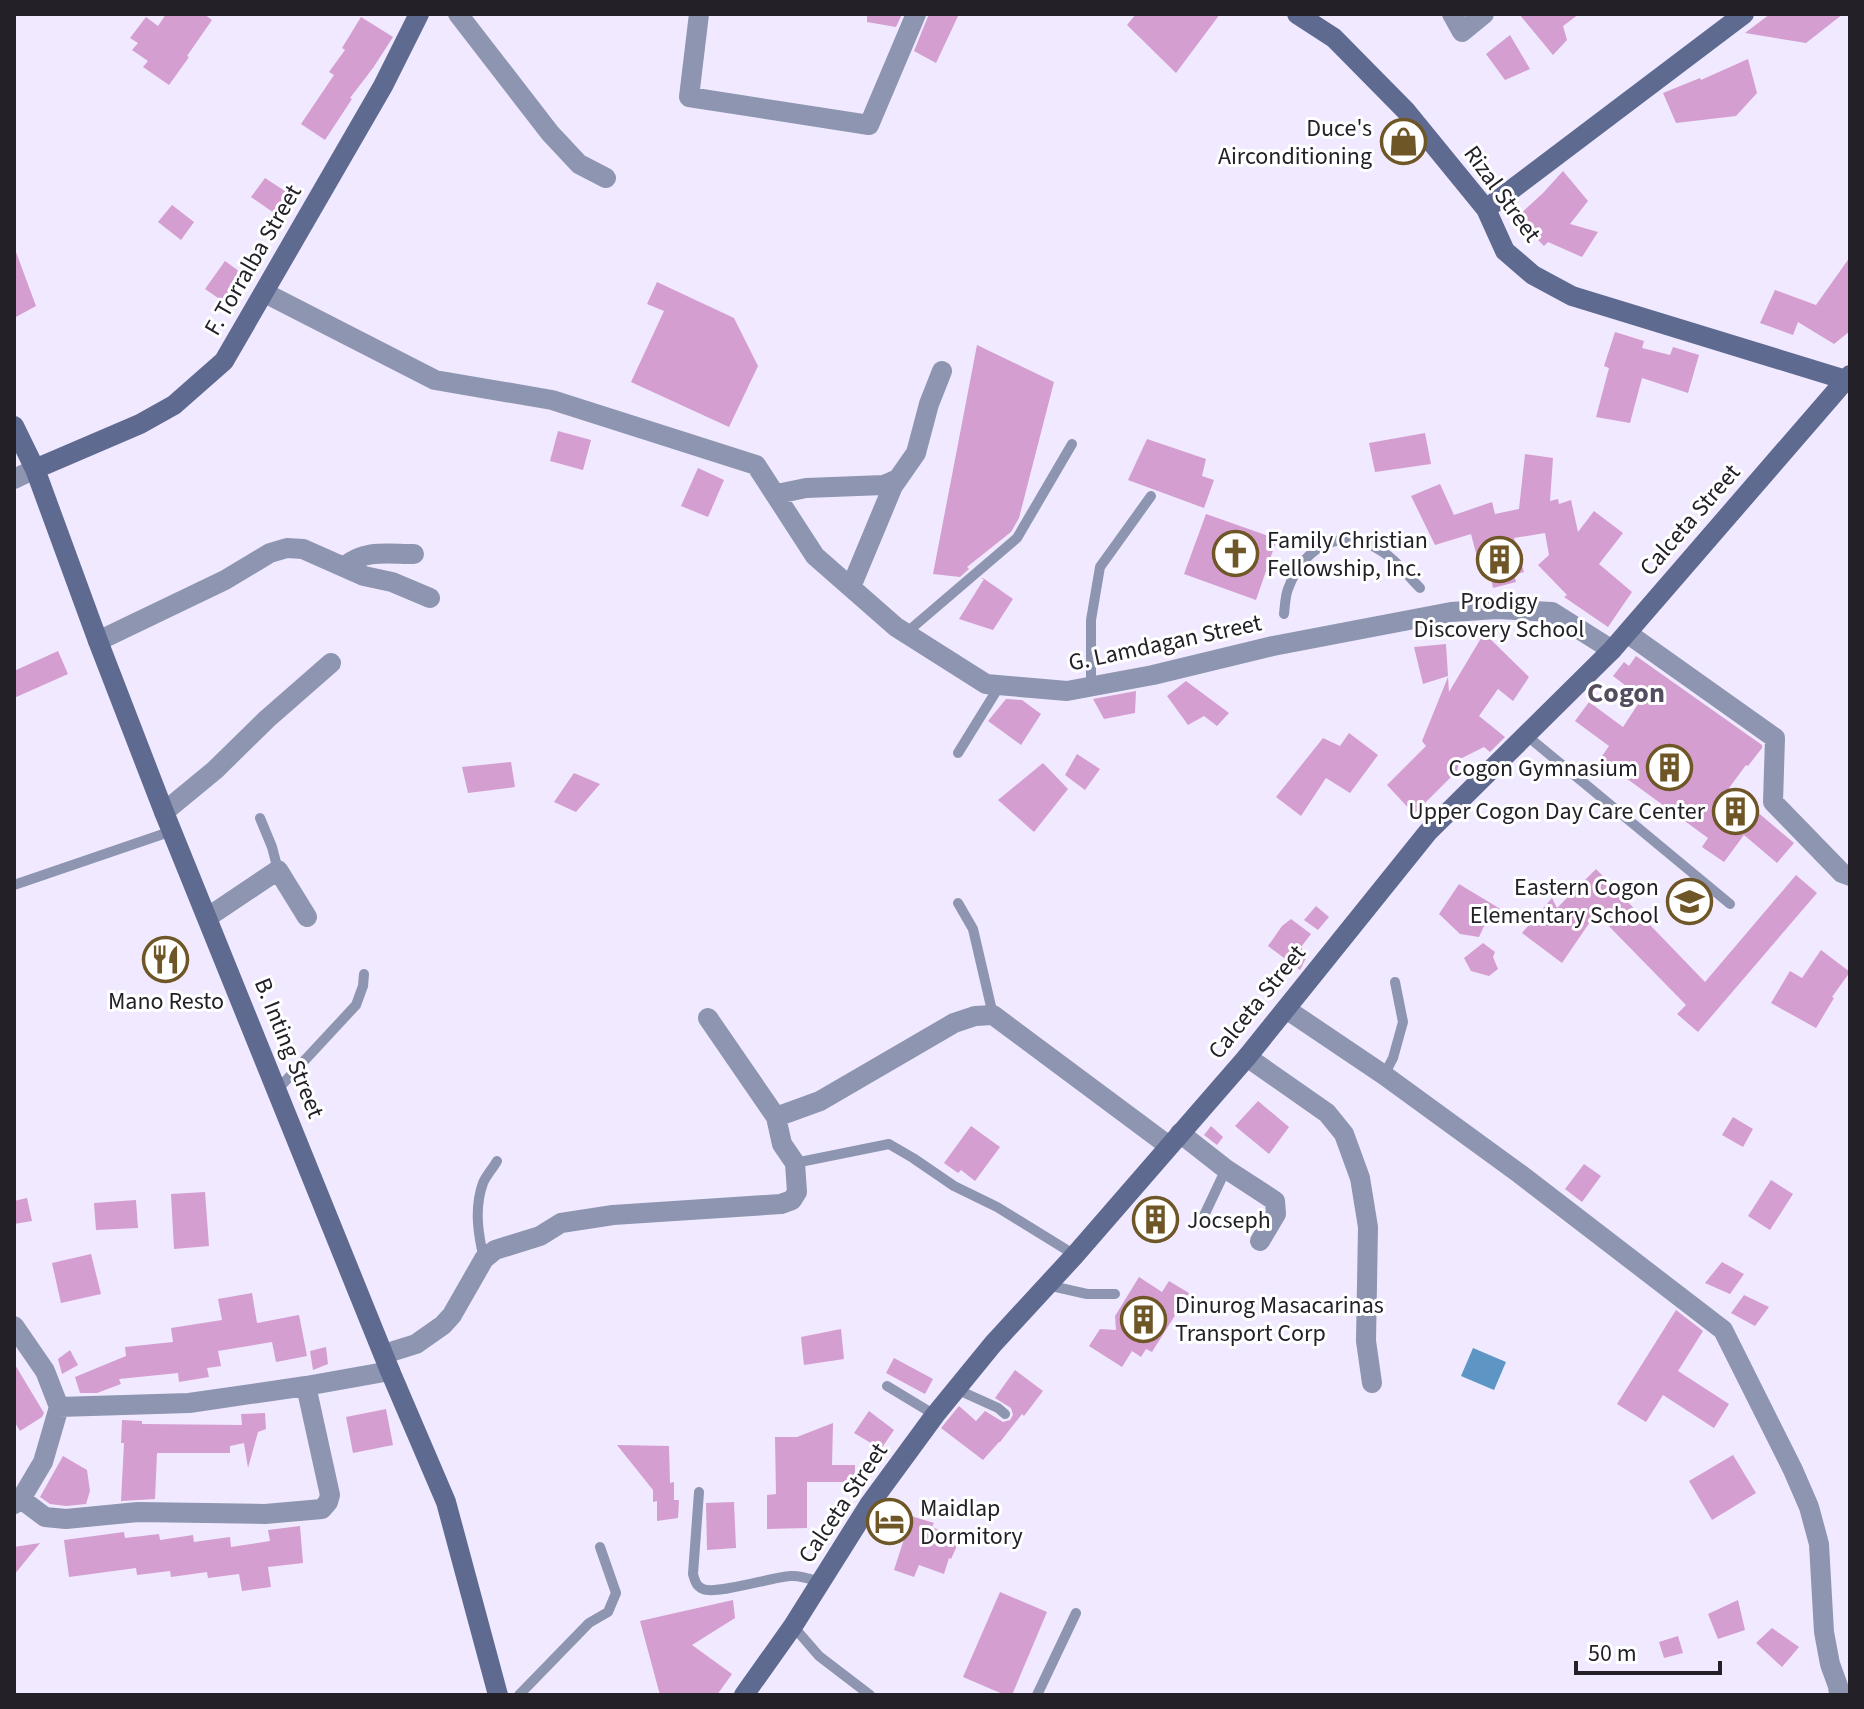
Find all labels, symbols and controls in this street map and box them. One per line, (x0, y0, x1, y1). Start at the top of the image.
place label: Duce's Airconditioning (1218, 111, 1372, 174)
shop icon: Duce's Airconditioning (1379, 118, 1427, 166)
street label: Rizal Street (1455, 138, 1549, 250)
street label: F. Torralba Street (195, 178, 311, 342)
street label: Calceta Street (1631, 456, 1749, 584)
place label: Family Christian Fellowship, Inc. (1267, 523, 1428, 586)
church icon: Family Christian Fellowship, Inc. (1212, 530, 1260, 578)
building icon: Prodigy Discovery School (1475, 535, 1523, 583)
place label: Prodigy Discovery School (1414, 584, 1585, 647)
street label: G. Lamdagan Street (1065, 605, 1265, 681)
district label: Cogon (1587, 673, 1665, 713)
building icon: Cogon Gymnasium (1645, 744, 1693, 792)
place label: Cogon Gymnasium (1449, 751, 1638, 786)
building icon: Upper Cogon Day Care Center (1712, 787, 1760, 835)
place label: Upper Cogon Day Care Center (1408, 794, 1706, 829)
place label: Eastern Cogon Elementary School (1470, 870, 1659, 933)
school or university icon: Eastern Cogon Elementary School (1666, 877, 1714, 925)
restaurant icon: Mano Resto (142, 935, 190, 983)
street label: Calceta Street (1200, 937, 1314, 1067)
street label: B. Inting Street (245, 973, 333, 1123)
place label: Mano Resto (108, 984, 224, 1019)
building icon: Jocseph (1132, 1196, 1180, 1244)
place label: Jocseph (1187, 1203, 1271, 1238)
place label: Dinurog Masacarinas Transport Corp (1175, 1288, 1384, 1351)
building icon: Dinurog Masacarinas Transport Corp (1120, 1295, 1168, 1343)
street label: Calceta Street (790, 1436, 896, 1570)
place label: Maidlap Dormitory (920, 1491, 1023, 1554)
hotel icon: Maidlap Dormitory (865, 1498, 913, 1546)
scale bar (1576, 1625, 1720, 1675)
text: 50 m (1588, 1636, 1637, 1671)

